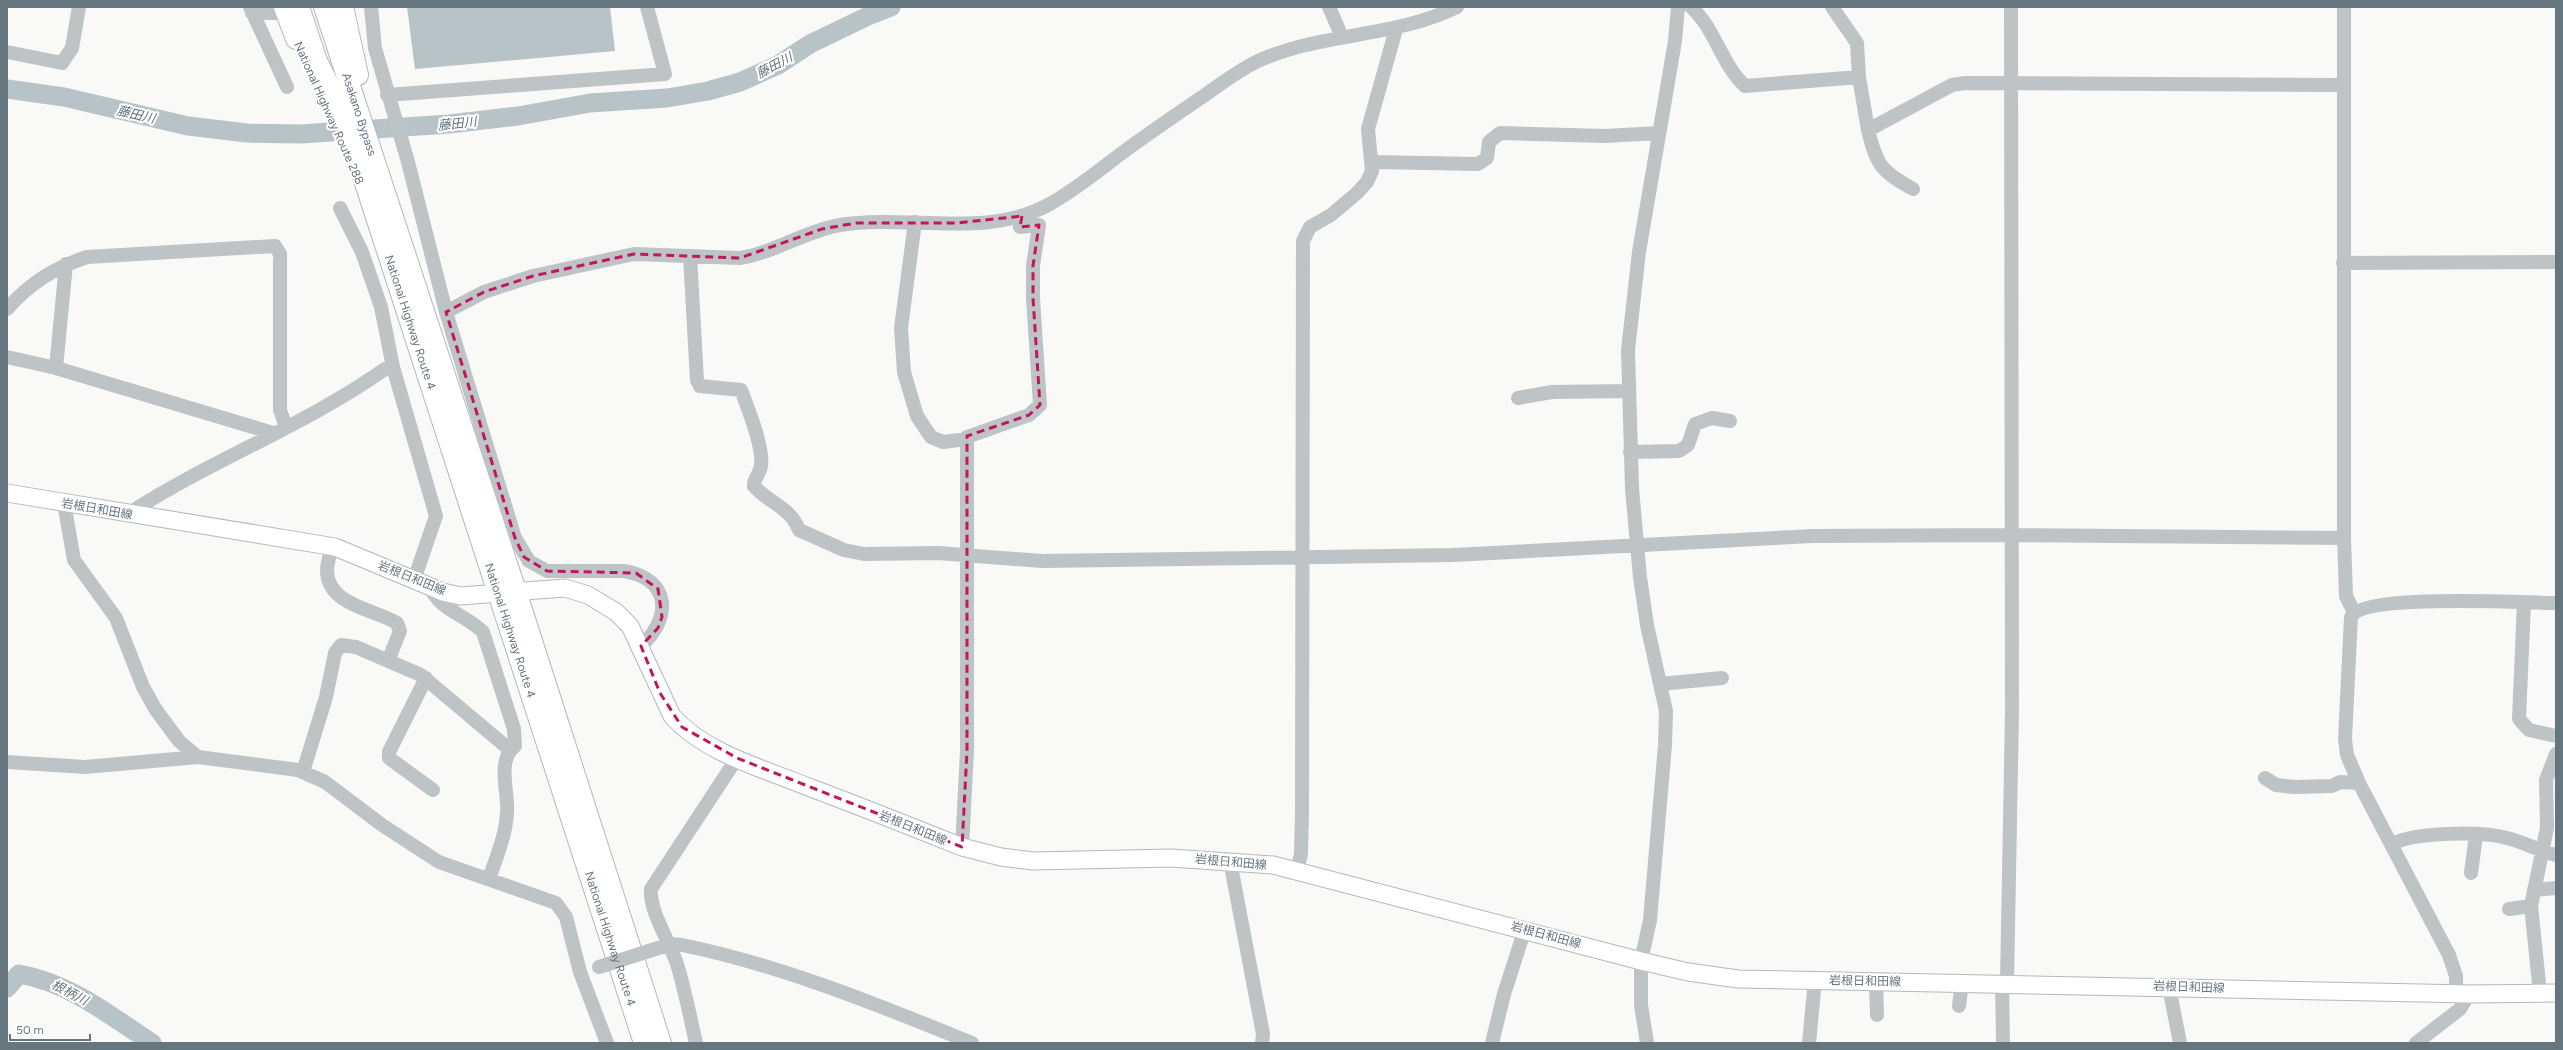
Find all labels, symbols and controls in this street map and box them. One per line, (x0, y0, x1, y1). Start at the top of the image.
street label: National Highway Route 288 (291, 39, 367, 187)
water label: 藤田川 (753, 49, 797, 81)
street label: Asakano Bypass (339, 71, 380, 158)
water label: 藤田川 (115, 103, 159, 127)
water label: 藤田川 (437, 114, 479, 133)
street label: National Highway Route 4 (382, 253, 439, 392)
street label: 岩根日和田線 (60, 496, 134, 522)
street label: 岩根日和田線 (376, 558, 448, 598)
street label: National Highway Route 4 (482, 561, 539, 700)
street label: 岩根日和田線 (877, 808, 949, 848)
street label: 岩根日和田線 (1195, 852, 1267, 872)
street label: National Highway Route 4 (582, 870, 639, 1009)
street label: 岩根日和田線 (1509, 919, 1583, 951)
street label: 岩根日和田線 (1829, 973, 1901, 989)
water label: 根柄川 (49, 977, 92, 1009)
street label: 岩根日和田線 (2153, 979, 2225, 995)
scale bar (10, 1016, 90, 1042)
text: 50 m (16, 1023, 44, 1037)

